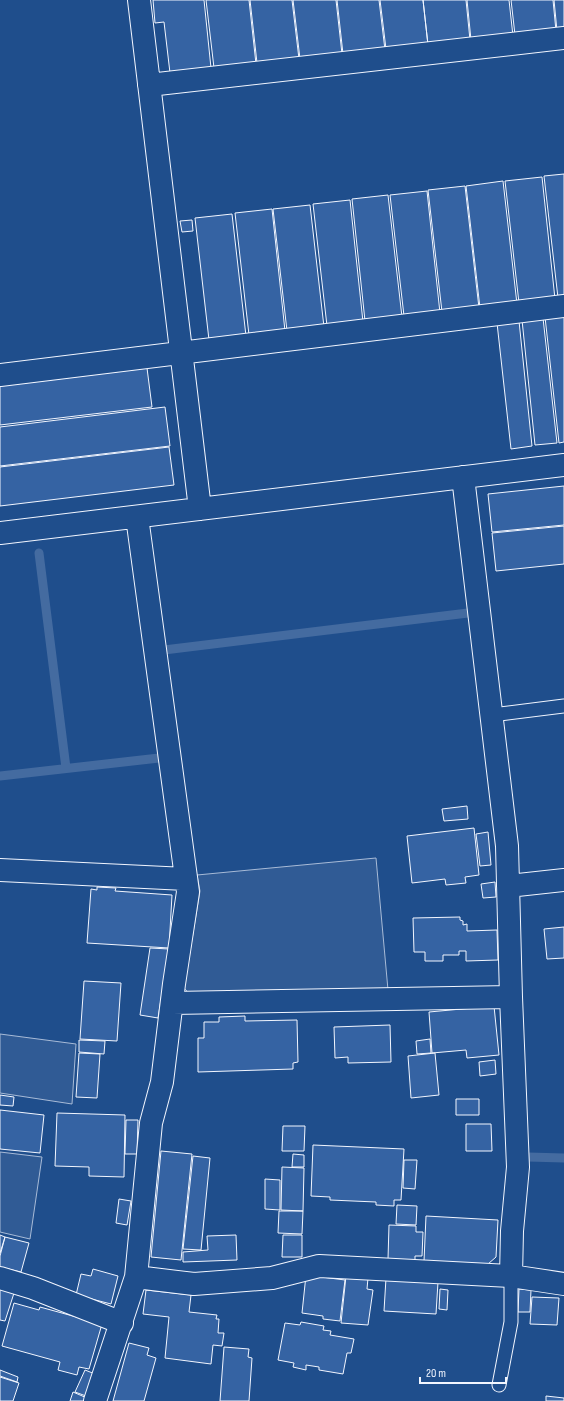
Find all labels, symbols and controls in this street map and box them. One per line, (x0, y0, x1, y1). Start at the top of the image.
scale bar (420, 1359, 506, 1385)
text: 20 m (426, 1366, 446, 1381)

